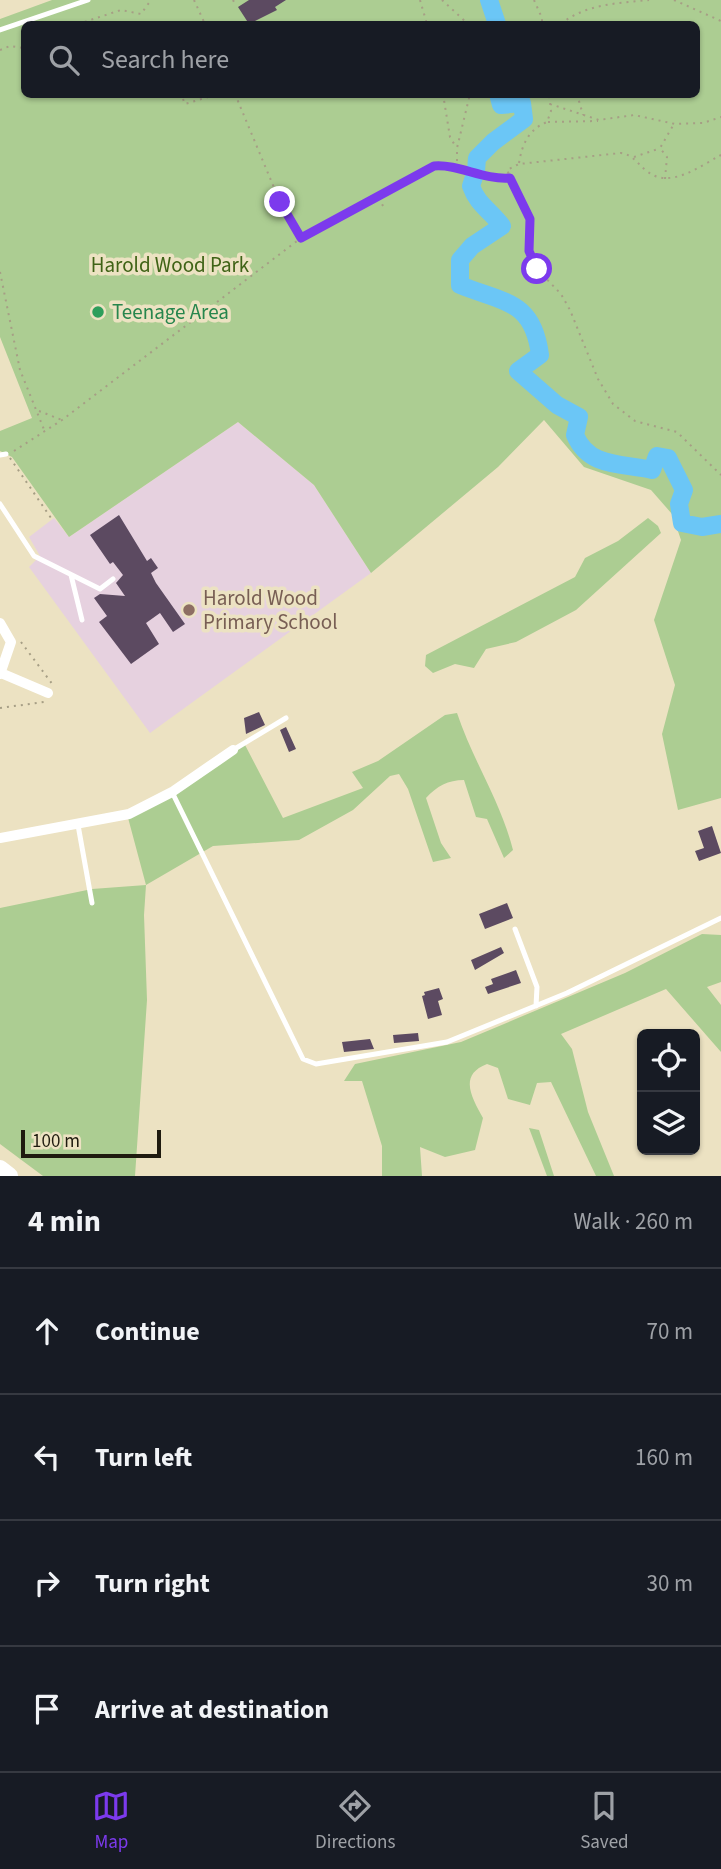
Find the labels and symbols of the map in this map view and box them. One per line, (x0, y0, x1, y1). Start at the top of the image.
route end (264, 186, 295, 217)
park label: Harold Wood Park (91, 250, 250, 280)
route start (521, 253, 552, 284)
place label: Teenage Area (112, 297, 229, 327)
marker: Teenage Area (90, 304, 106, 320)
place label: Harold Wood Primary School (203, 583, 338, 637)
marker: Harold Wood Primary School (181, 602, 197, 618)
scale bar (21, 1127, 161, 1159)

